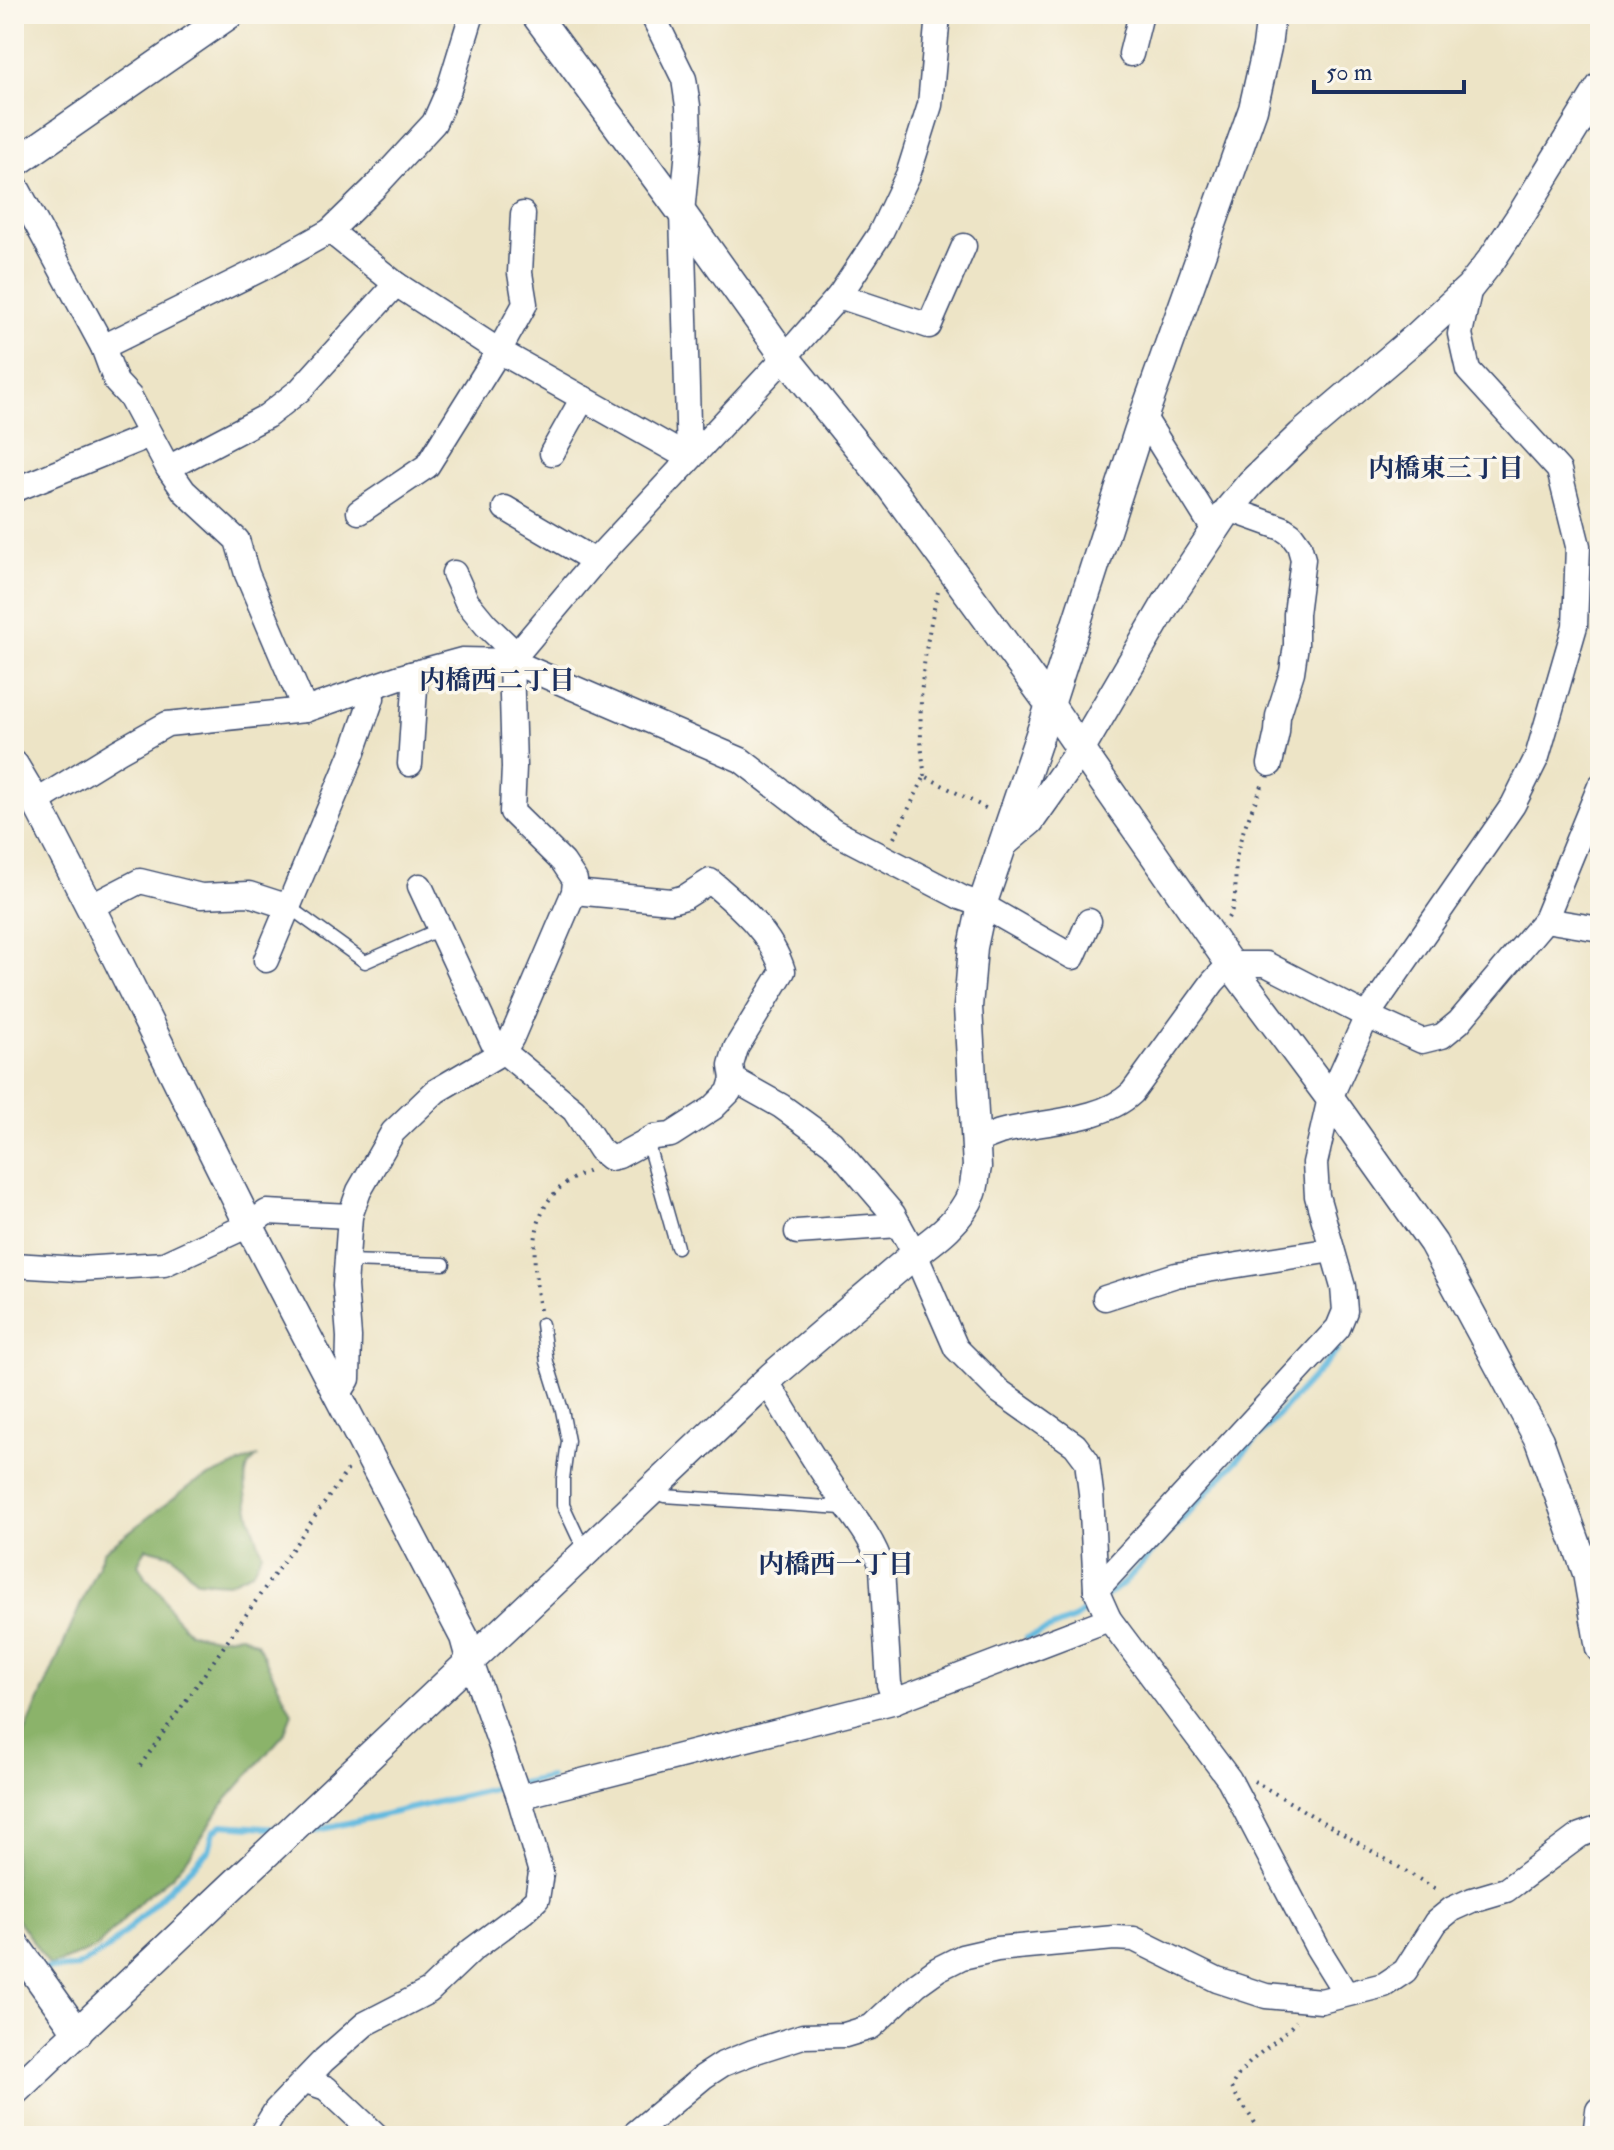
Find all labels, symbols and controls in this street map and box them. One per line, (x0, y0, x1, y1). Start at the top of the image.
scale bar (1314, 44, 1464, 94)
text: 50 m (1326, 57, 1373, 88)
district label: 内橋東三丁目 (1368, 453, 1524, 485)
district label: 内橋西二丁目 (419, 665, 575, 697)
district label: 内橋西一丁目 (758, 1549, 914, 1581)

